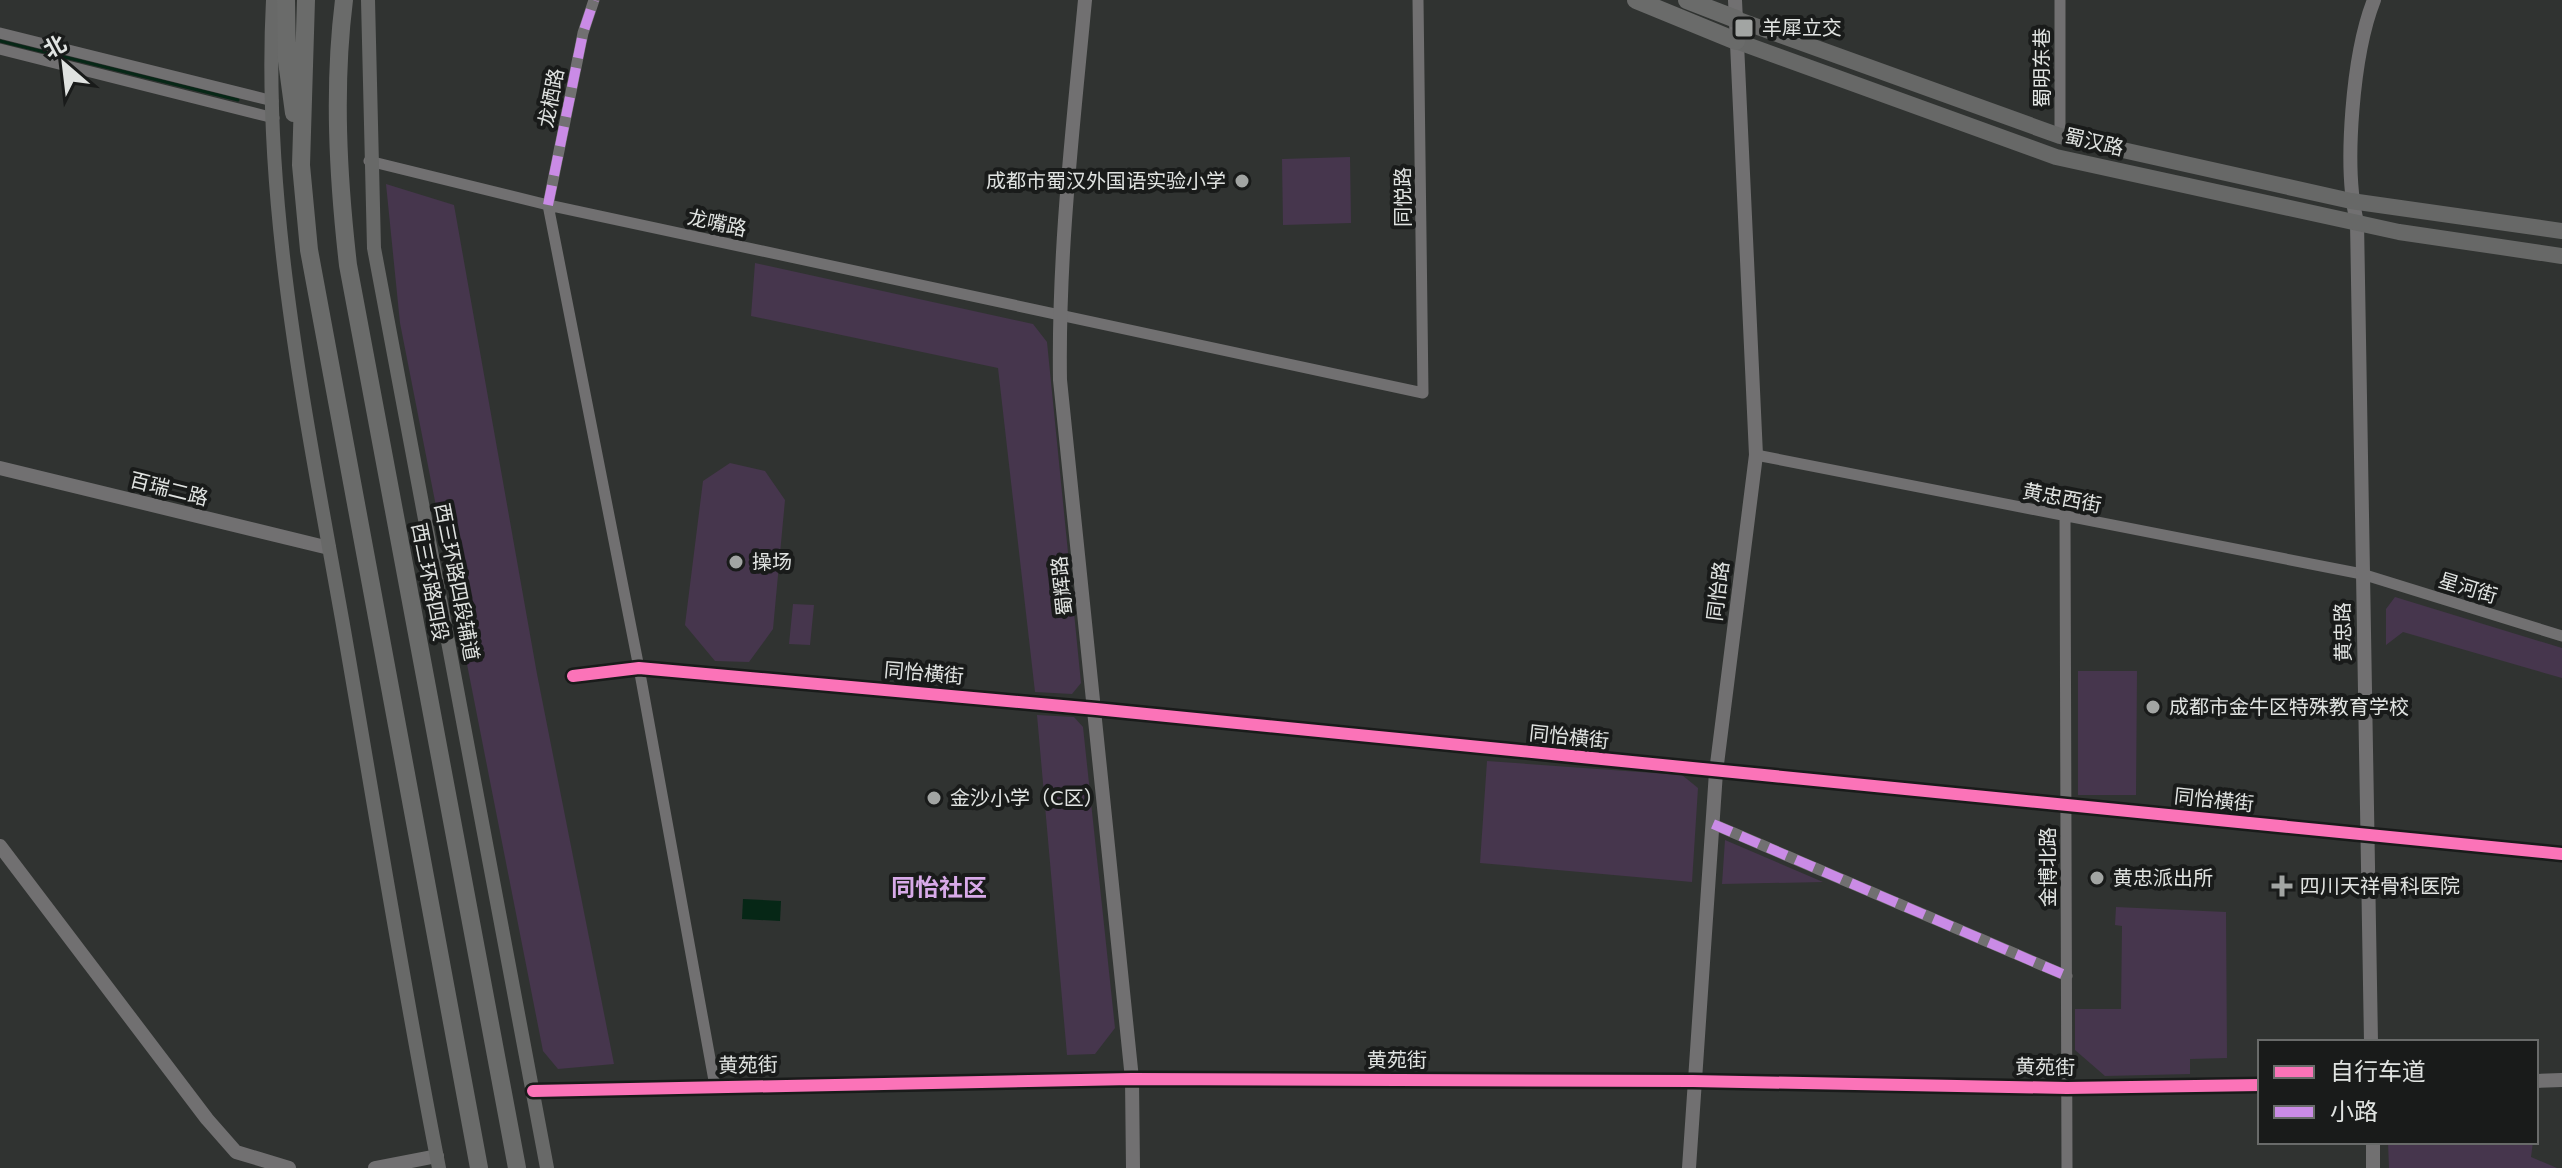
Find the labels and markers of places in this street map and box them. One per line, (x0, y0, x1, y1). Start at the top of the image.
place label: 羊犀立交 (1762, 15, 1842, 39)
marker: 羊犀立交 (1733, 17, 1755, 39)
place label: 成都市蜀汉外国语实验小学 (986, 168, 1226, 192)
marker: 成都市蜀汉外国语实验小学 (1233, 172, 1251, 190)
place label: 操场 (752, 549, 792, 573)
marker: 操场 (727, 553, 745, 571)
place label: 成都市金牛区特殊教育学校 (2169, 694, 2409, 718)
marker: 成都市金牛区特殊教育学校 (2144, 698, 2162, 716)
place label: 金沙小学（C区） (950, 785, 1104, 809)
marker: 金沙小学（C区） (925, 789, 943, 807)
place label: 黄忠派出所 (2113, 865, 2213, 889)
marker: 黄忠派出所 (2088, 869, 2106, 887)
place label: 四川天祥骨科医院 (2300, 873, 2460, 897)
marker: 四川天祥骨科医院 (2271, 875, 2293, 897)

